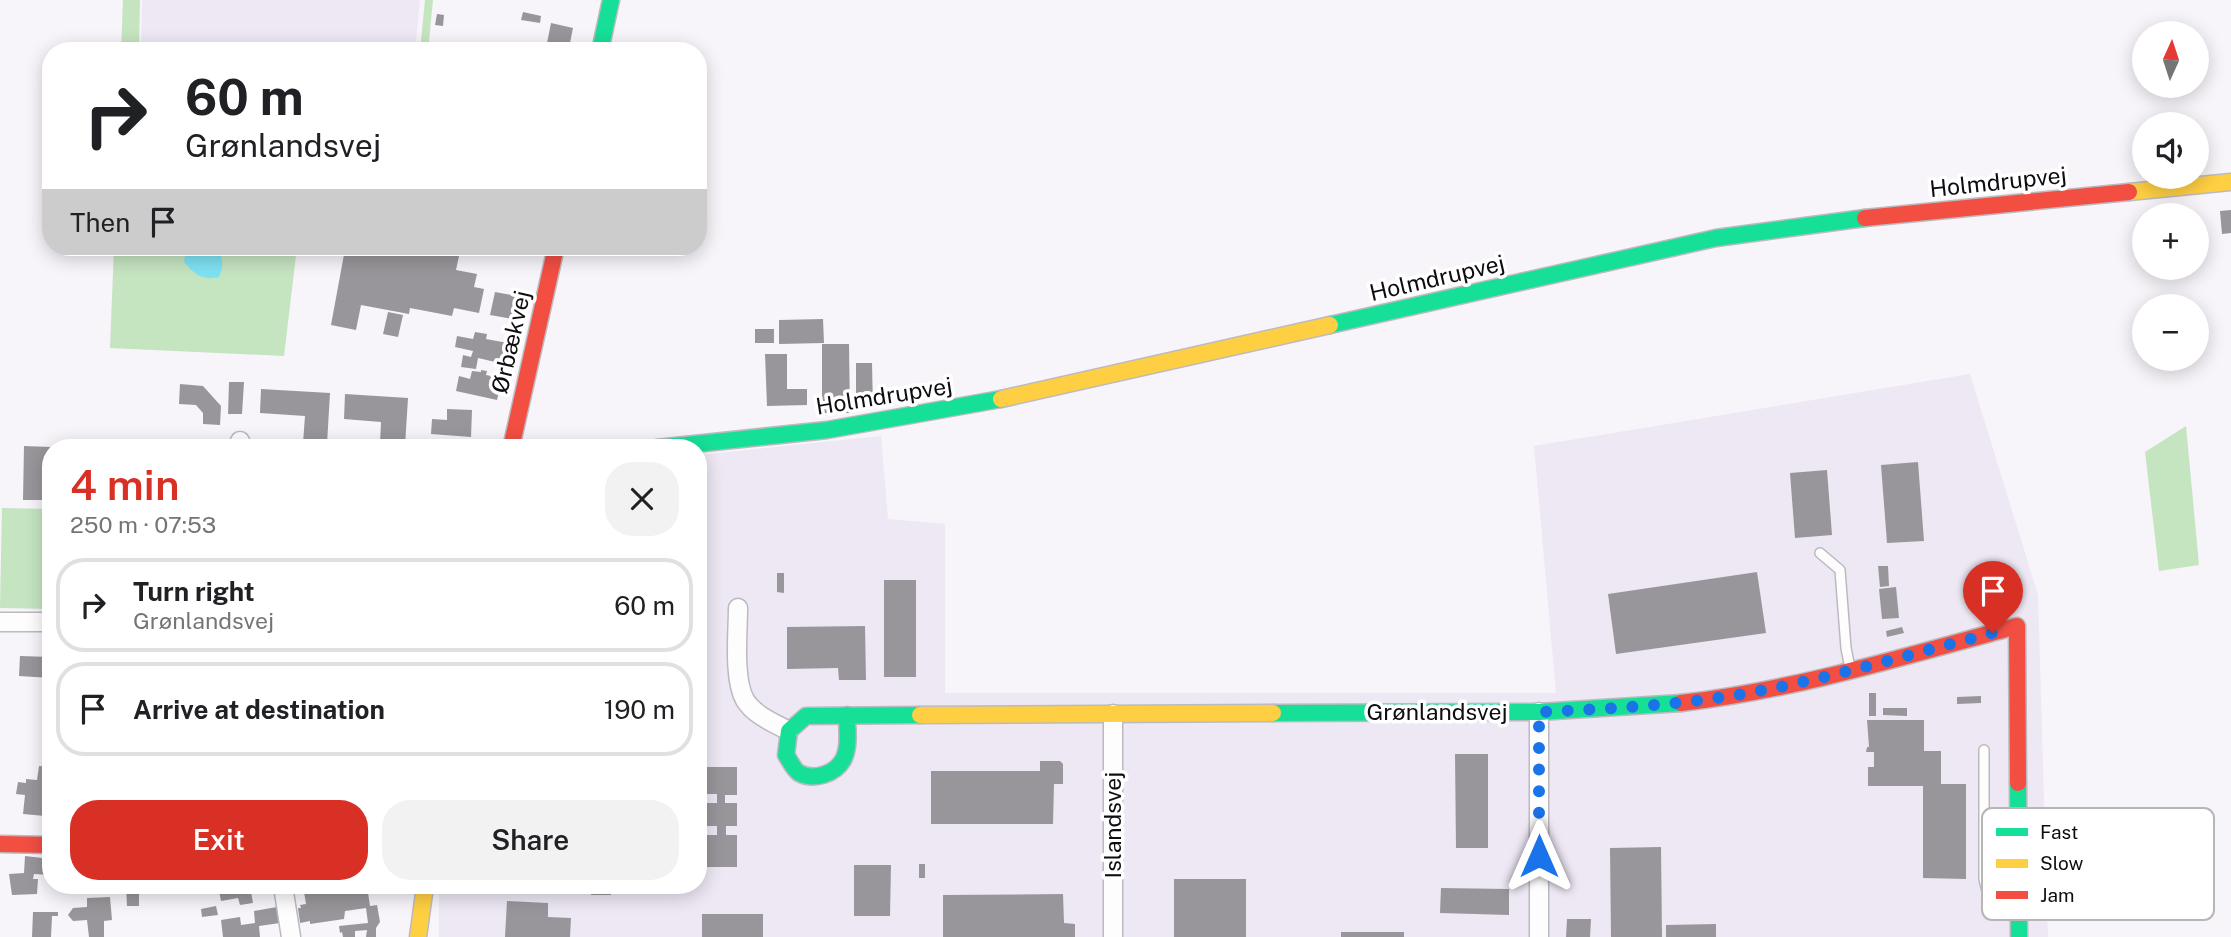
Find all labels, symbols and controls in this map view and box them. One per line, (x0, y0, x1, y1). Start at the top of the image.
north arrow (2132, 21, 2208, 98)
map controls (2132, 21, 2209, 371)
text: 60 m (185, 68, 304, 126)
icon: right (70, 70, 161, 161)
button: sound (2132, 112, 2209, 189)
text: Grønlandsvej (185, 127, 381, 164)
street label: Holmdrupvej (1928, 161, 2068, 202)
icon: arrive (144, 203, 182, 241)
button: + (2132, 203, 2209, 280)
text: Then (70, 207, 130, 238)
street label: Holmdrupvej (1367, 249, 1507, 306)
street label: Ørbækvej (486, 288, 535, 396)
button: − (2132, 294, 2209, 371)
street label: Holmdrupvej (814, 371, 954, 420)
text: 4 min (70, 460, 179, 509)
button: close (605, 462, 679, 536)
text: 250 m · 07:53 (70, 511, 216, 538)
pin (1963, 561, 2023, 633)
icon: arrive (1974, 572, 2012, 610)
text: Turn right (133, 576, 255, 607)
icon: right (74, 586, 112, 624)
text: 60 m (614, 590, 675, 621)
text: Grønlandsvej (133, 607, 274, 634)
icon: arrive (74, 690, 112, 728)
text: Arrive at destination (133, 694, 385, 725)
text: 190 m (604, 694, 675, 725)
street label: Grønlandsvej (1366, 698, 1508, 725)
street label: Islandsvej (1099, 772, 1126, 878)
button: Exit (70, 800, 368, 880)
button: Share (382, 800, 679, 880)
legend (1982, 808, 2214, 920)
position arrow (1502, 819, 1576, 893)
text: Fast (2040, 821, 2078, 843)
text: Slow (2040, 852, 2084, 874)
text: Jam (2040, 884, 2074, 906)

